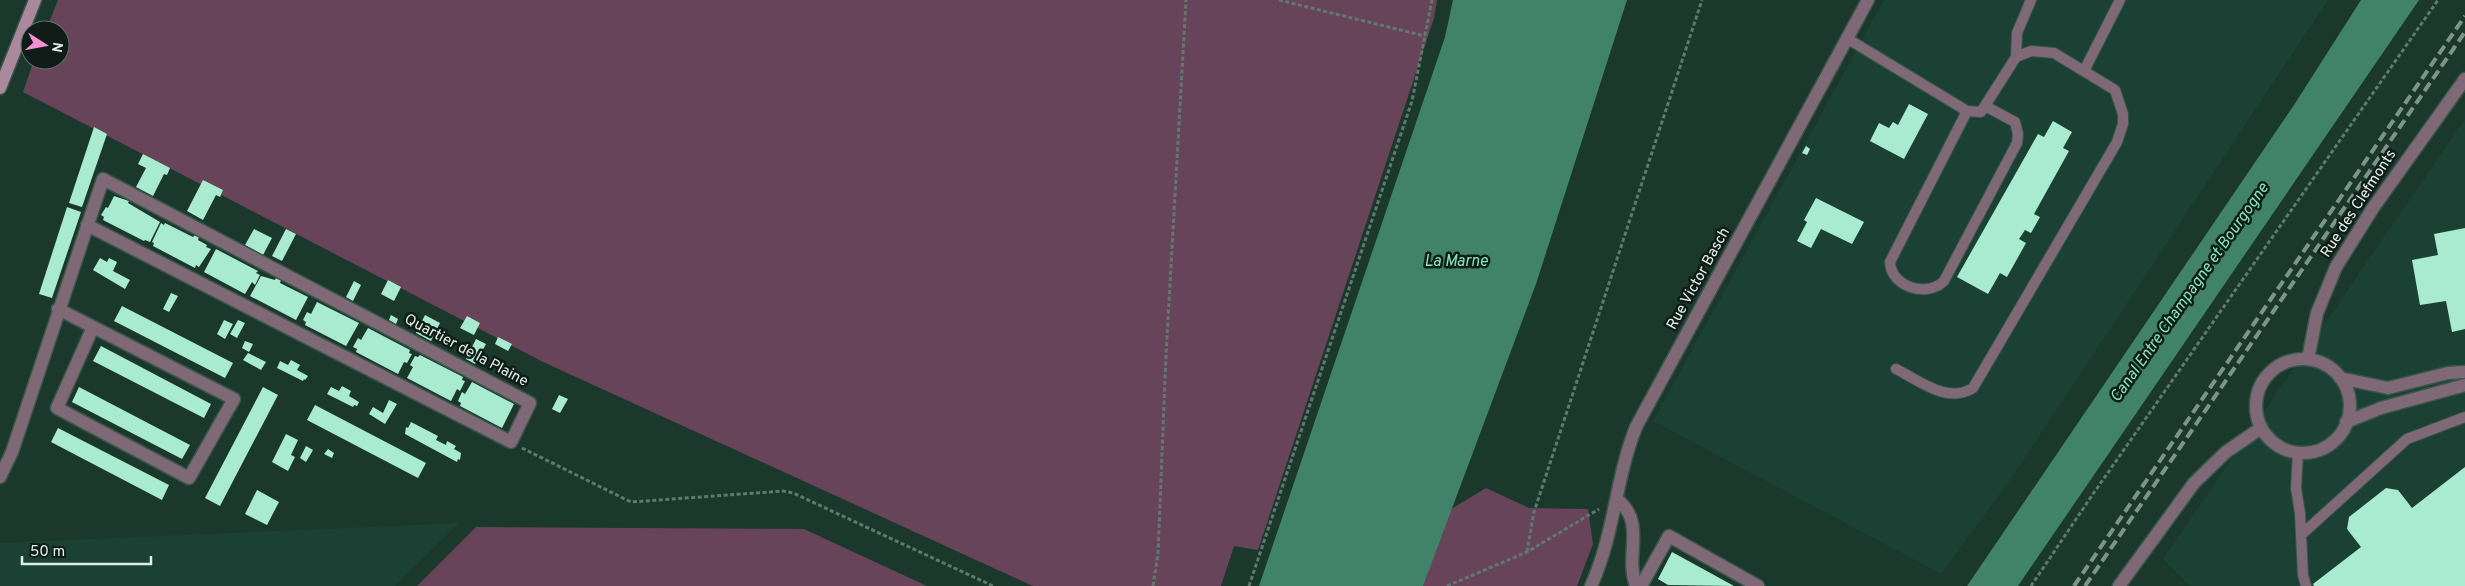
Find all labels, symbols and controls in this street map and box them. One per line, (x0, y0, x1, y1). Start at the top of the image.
north arrow (20, 20, 70, 70)
text: N (47, 41, 66, 54)
street label: Rue des Clefmonts (2317, 146, 2401, 262)
water label: Canal Entre Champagne et Bourgogne (2106, 179, 2274, 407)
street label: Rue Victor Basch (1663, 225, 1735, 333)
water label: La Marne (1424, 252, 1489, 272)
street label: Quartier de la Plaine (401, 310, 531, 392)
scale bar (22, 534, 151, 566)
text: 50 m (30, 543, 65, 562)

